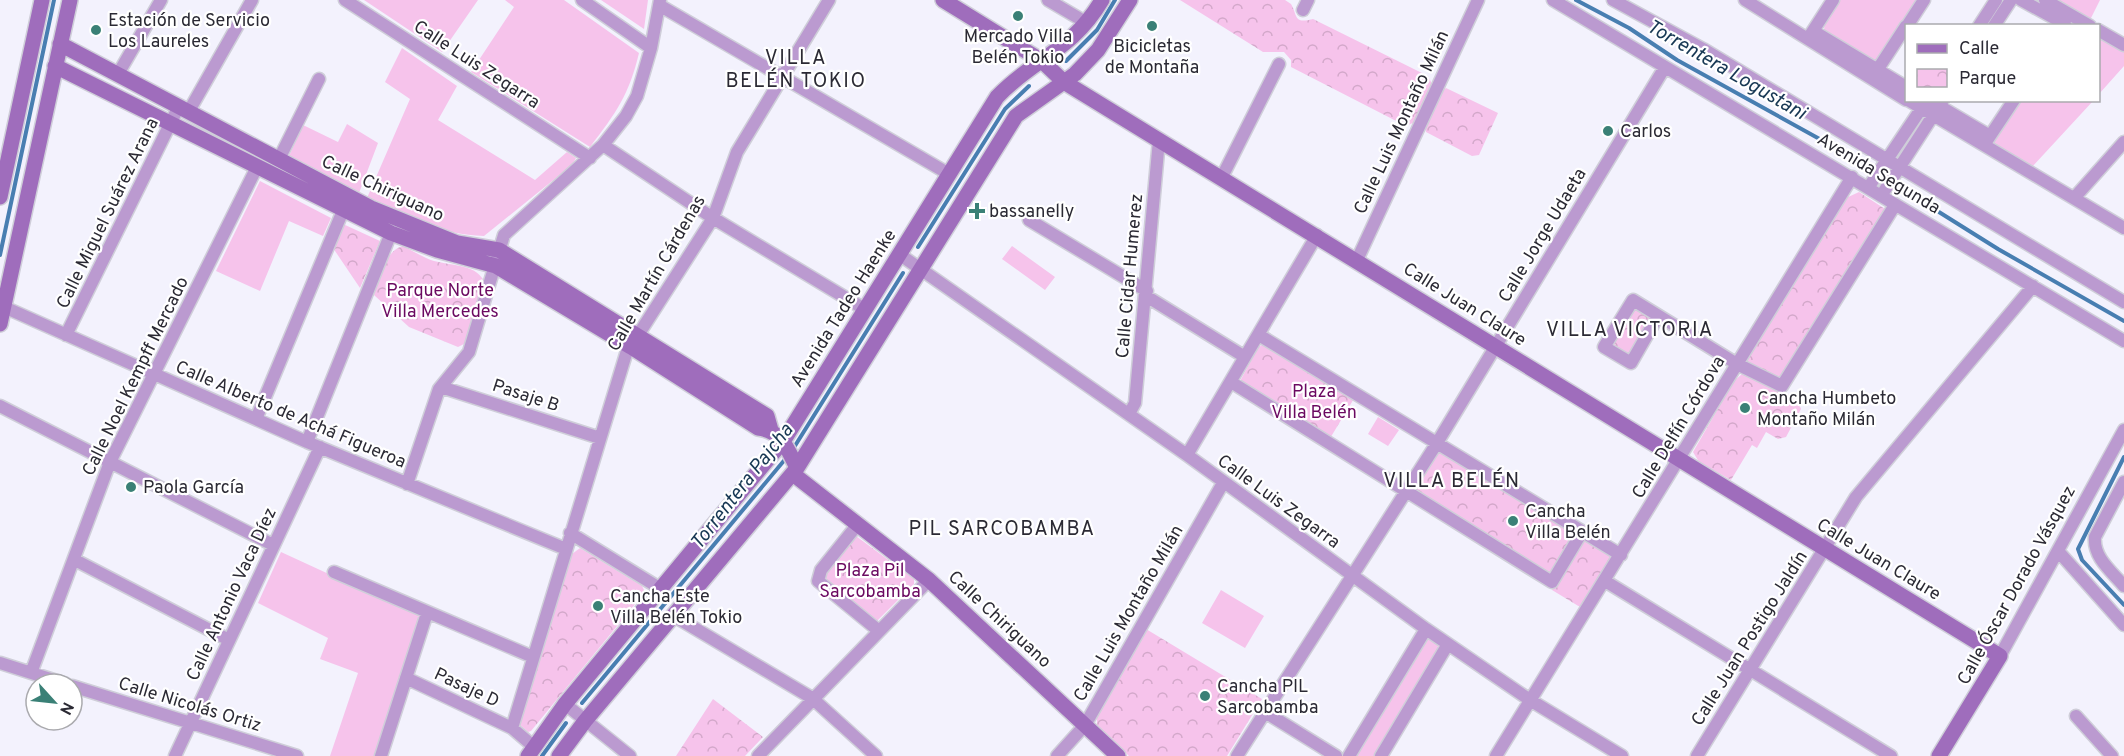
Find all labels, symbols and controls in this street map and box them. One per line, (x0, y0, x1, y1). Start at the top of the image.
marker: Mercado Villa Belén Tokio (1011, 9, 1025, 23)
place label: Estación de Servicio Los Laureles (108, 10, 270, 54)
water label: Torrentera Logustani (1642, 14, 1811, 128)
street label: Calle Luis Zegarra (409, 16, 544, 115)
marker: Bicicletas de Montaña (1145, 19, 1159, 33)
marker: Estación de Servicio Los Laureles (89, 23, 103, 37)
legend (1905, 24, 2100, 102)
place label: Mercado Villa Belén Tokio (964, 26, 1072, 70)
street label: Calle Luis Montaño Milán (1350, 27, 1455, 218)
place label: Bicicletas de Montaña (1105, 36, 1199, 80)
text: Calle (1959, 38, 1999, 61)
district label: VILLA BELÉN TOKIO (725, 46, 867, 95)
text: Parque (1959, 68, 2016, 91)
street label: Calle Miguel Suárez Arana (52, 114, 165, 313)
place label: Carlos (1620, 121, 1671, 144)
marker: Carlos (1601, 124, 1615, 138)
street label: Avenida Segunda (1812, 128, 1944, 220)
street label: Calle Chiriguano (317, 151, 447, 228)
street label: Calle Jorge Udaeta (1494, 164, 1592, 307)
street label: Calle Martín Cárdenas (603, 191, 711, 356)
street label: Calle Cidar Humerez (1112, 193, 1149, 359)
place label: bassanelly (989, 201, 1074, 224)
marker: bassanelly (970, 204, 984, 218)
street label: Avenida Tadeo Haenke (786, 225, 902, 392)
street label: Calle Juan Claure (1398, 258, 1530, 352)
street label: Calle Noel Kempff Mercado (78, 273, 195, 480)
park label: Parque Norte Villa Mercedes (381, 280, 499, 324)
district label: VILLA VICTORIA (1546, 318, 1714, 344)
street label: Calle Delfín Córdova (1628, 352, 1731, 503)
street label: Calle Alberto de Achá Figueroa (172, 356, 409, 474)
street label: Pasaje B (489, 375, 562, 418)
park label: Plaza Villa Belén (1271, 381, 1357, 425)
place label: Cancha Humbeto Montaño Milán (1757, 388, 1896, 432)
marker: Cancha Humbeto Montaño Milán (1738, 401, 1752, 415)
water label: Torrentera Pajcha (685, 418, 800, 556)
street label: Calle Luis Zegarra (1212, 450, 1344, 554)
district label: VILLA BELÉN (1383, 467, 1521, 495)
place label: Paola García (143, 477, 244, 500)
marker: Paola García (124, 480, 138, 494)
street label: Calle Óscar Dorado Vásquez (1951, 481, 2082, 689)
place label: Cancha Villa Belén (1525, 501, 1611, 545)
street label: Calle Antonio Vaca Díez (182, 504, 283, 685)
marker: Cancha Villa Belén (1506, 514, 1520, 528)
street label: Calle Juan Claure (1812, 514, 1945, 606)
district label: PIL SARCOBAMBA (908, 517, 1096, 543)
street label: Calle Luis Montaño Milán (1069, 521, 1189, 706)
street label: Calle Juan Postigo Jaldín (1687, 547, 1814, 731)
park label: Plaza Pil Sarcobamba (819, 560, 921, 604)
street label: Calle Chiriguano (943, 566, 1055, 674)
place label: Cancha Este Villa Belén Tokio (610, 586, 742, 630)
marker: Cancha Este Villa Belén Tokio (591, 599, 605, 613)
street label: Pasaje D (430, 663, 503, 713)
north arrow (24, 672, 84, 732)
street label: Calle Nicolás Ortiz (115, 673, 264, 738)
place label: Cancha PIL Sarcobamba (1217, 676, 1318, 720)
marker: Cancha PIL Sarcobamba (1198, 689, 1212, 703)
text: N (54, 698, 77, 718)

